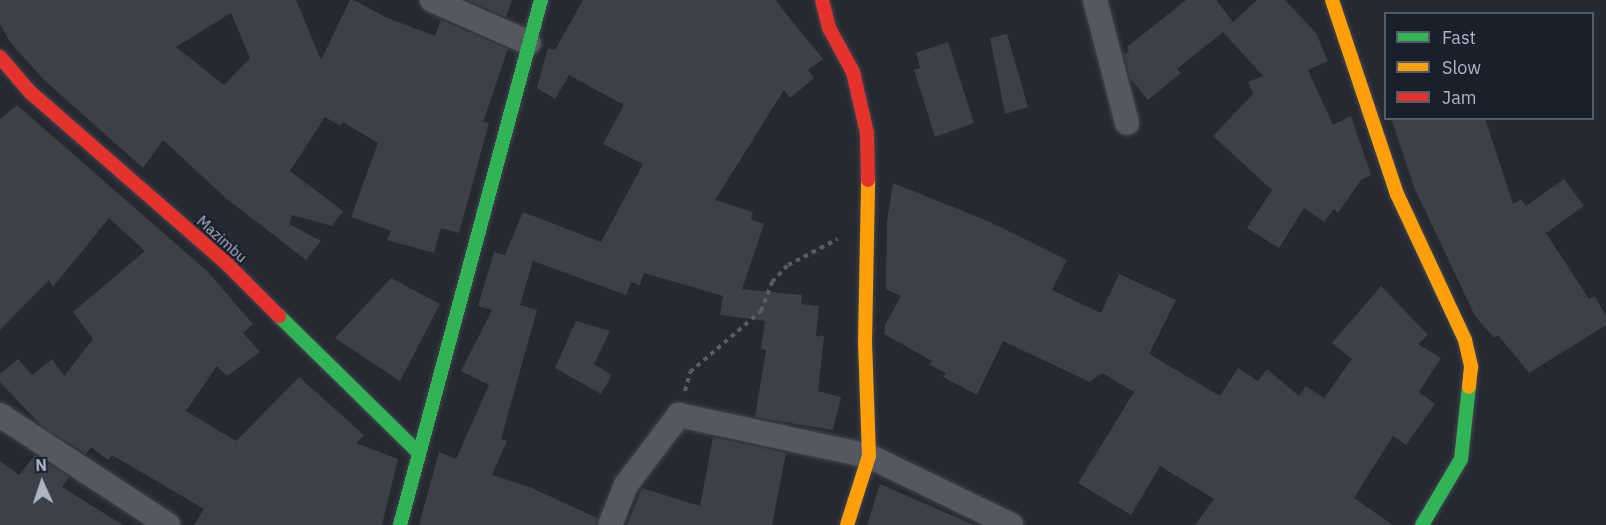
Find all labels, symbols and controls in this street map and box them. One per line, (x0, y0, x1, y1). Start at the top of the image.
legend (1384, 12, 1594, 120)
text: Fast (1442, 26, 1476, 49)
text: Slow (1442, 56, 1481, 79)
text: Jam (1442, 86, 1477, 109)
street label: Mazimbu (193, 212, 251, 266)
north arrow (12, 453, 72, 513)
text: N (35, 455, 47, 475)

